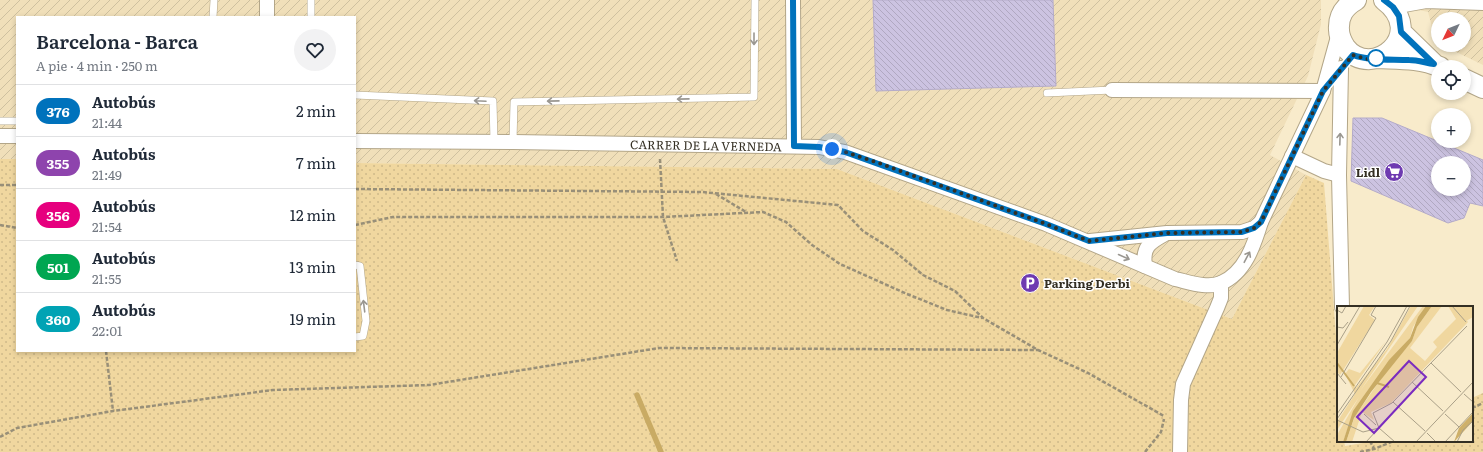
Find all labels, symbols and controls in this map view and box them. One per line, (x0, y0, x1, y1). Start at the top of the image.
north arrow (1431, 12, 1471, 52)
map controls (1431, 12, 1471, 196)
text: Barcelona - Barca (36, 27, 198, 55)
button: heart (294, 29, 336, 71)
one-way arrow (751, 32, 758, 45)
unlabelled marker (1367, 49, 1385, 67)
text: A pie · 4 min · 250 m (36, 56, 158, 75)
button: locate (1431, 60, 1471, 100)
text: Autobús (92, 90, 155, 113)
one-way arrow (677, 95, 690, 103)
one-way arrow (474, 97, 487, 104)
one-way arrow (547, 97, 560, 105)
text: 2 min (296, 99, 336, 122)
text: 376 (46, 101, 70, 121)
button: + (1431, 108, 1471, 148)
text: 21:44 (92, 113, 122, 132)
one-way arrow (1336, 133, 1344, 146)
street label: CARRER DE LA VERNEDA (630, 135, 782, 155)
your location (822, 139, 842, 159)
text: Autobús (92, 142, 155, 165)
text: 7 min (296, 151, 336, 174)
text: 355 (47, 153, 69, 173)
button: − (1431, 156, 1471, 196)
supermarket icon: Lidl (1383, 161, 1405, 183)
place label: Lidl (1356, 163, 1381, 181)
text: 21:49 (92, 165, 122, 184)
text: Autobús (92, 194, 155, 217)
text: 12 min (290, 203, 336, 226)
text: 356 (46, 205, 70, 225)
text: 21:54 (92, 217, 122, 236)
text: Autobús (92, 246, 155, 269)
one-way arrow (1244, 251, 1251, 263)
one-way arrow (1118, 253, 1130, 261)
text: 13 min (289, 255, 336, 278)
text: 501 (47, 257, 69, 277)
text: 21:55 (92, 269, 121, 288)
parking icon: Parking Derbi (1019, 272, 1041, 294)
place label: Parking Derbi (1044, 274, 1130, 292)
text: Autobús (92, 298, 155, 321)
one-way arrow (361, 300, 368, 313)
inset map (1337, 306, 1473, 442)
text: 19 min (290, 307, 336, 330)
text: 360 (46, 309, 70, 329)
text: 22:01 (92, 321, 122, 340)

